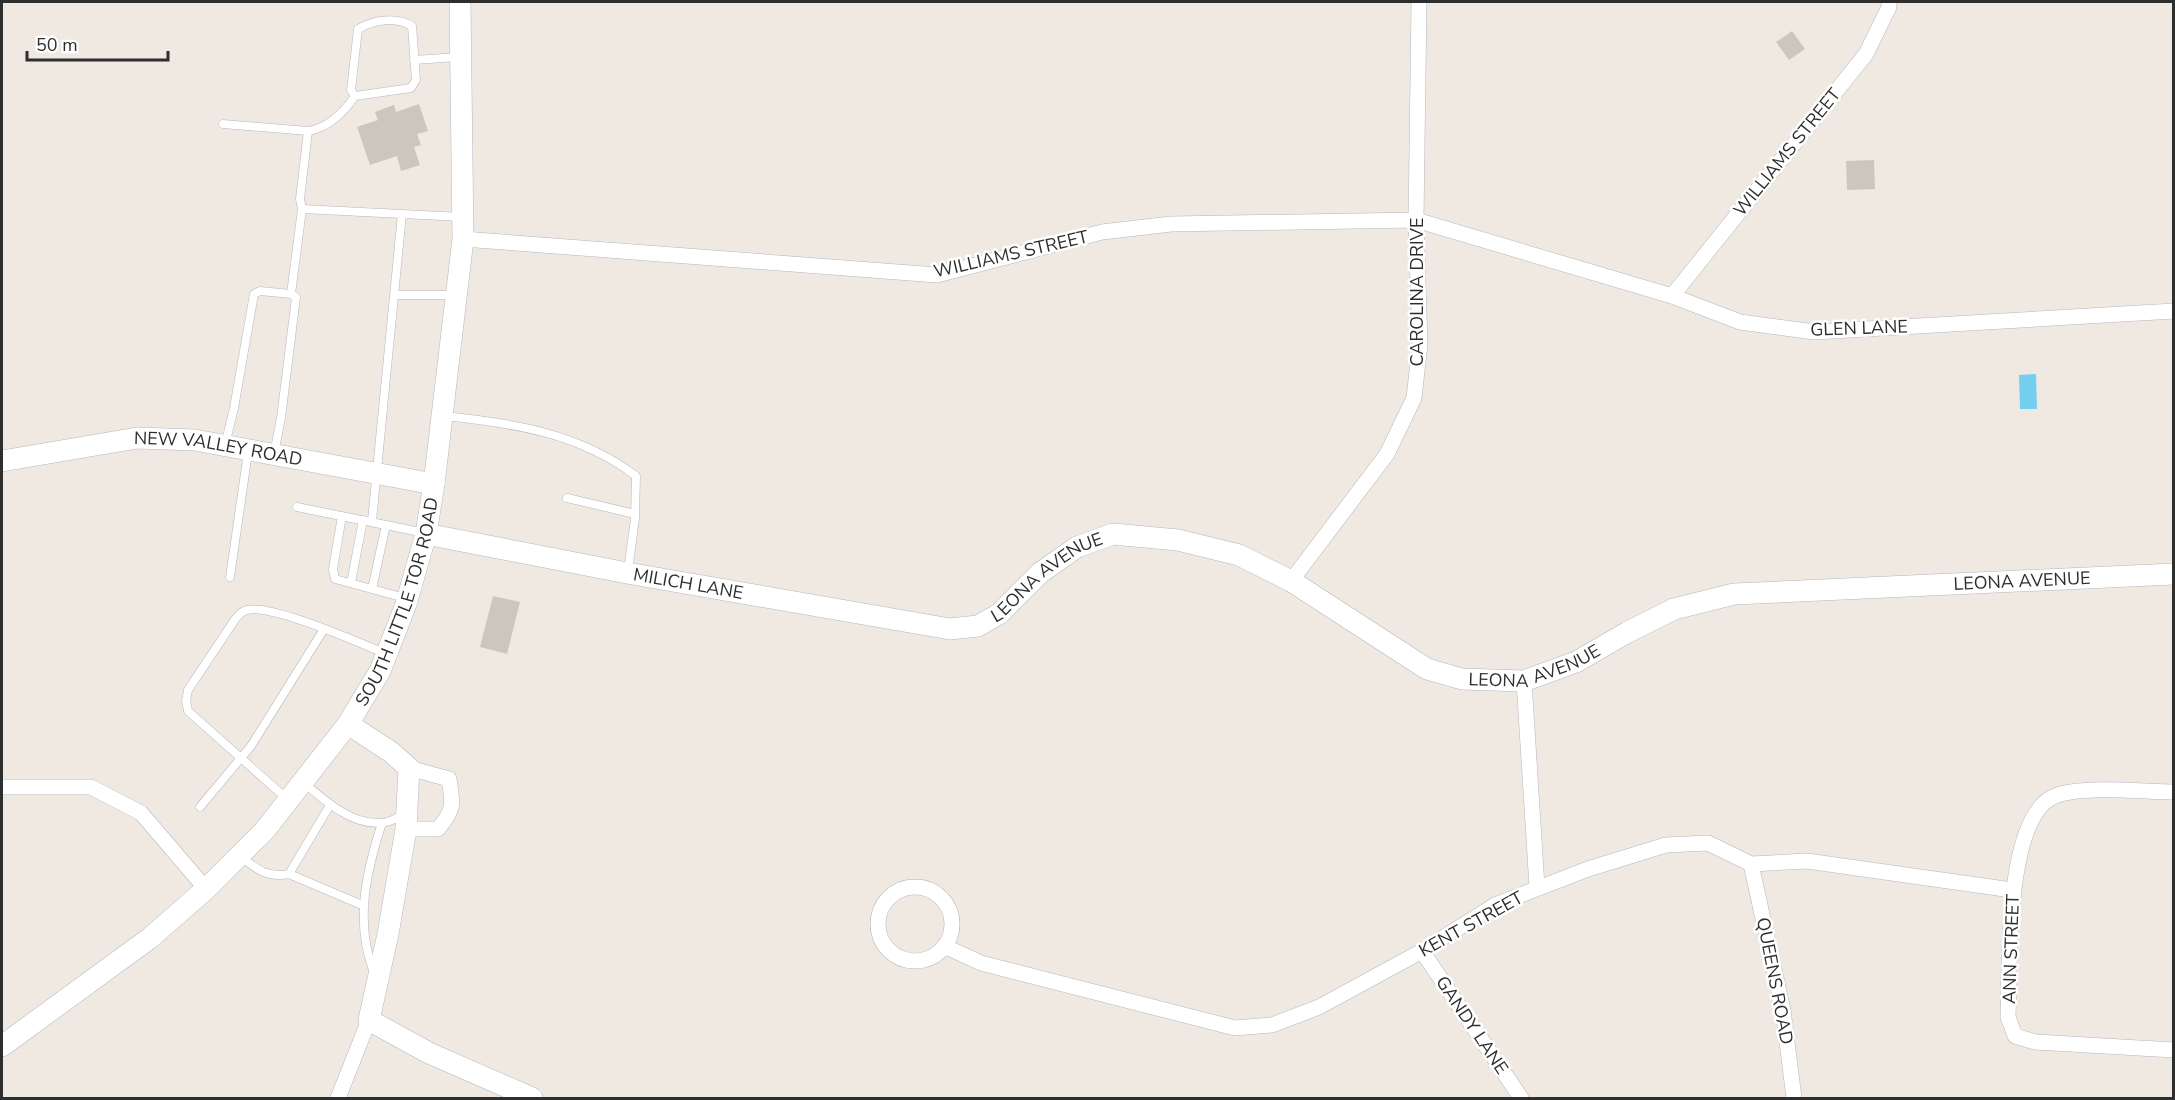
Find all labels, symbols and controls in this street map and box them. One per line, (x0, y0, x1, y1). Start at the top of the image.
scale bar (27, 24, 168, 62)
text: 50 m (36, 33, 78, 57)
street label: WILLIAMS STREET (1728, 83, 1846, 221)
street label: CAROLINA DRIVE (1405, 217, 1429, 367)
street label: WILLIAMS STREET (931, 224, 1091, 283)
street label: GLEN LANE (1810, 314, 1908, 342)
street label: NEW VALLEY ROAD (134, 426, 304, 472)
street label: SOUTH LITTLE TOR ROAD (350, 495, 444, 711)
street label: LEONA AVENUE (987, 527, 1106, 628)
street label: MILICH LANE (631, 562, 745, 605)
street label: LEONA AVENUE (1953, 566, 2091, 596)
street label: LEONA AVENUE (1468, 639, 1605, 693)
street label: KENT STREET (1415, 885, 1528, 963)
street label: ANN STREET (1997, 894, 2025, 1004)
street label: QUEENS ROAD (1751, 915, 1799, 1047)
street label: GANDY LANE (1430, 971, 1514, 1079)

